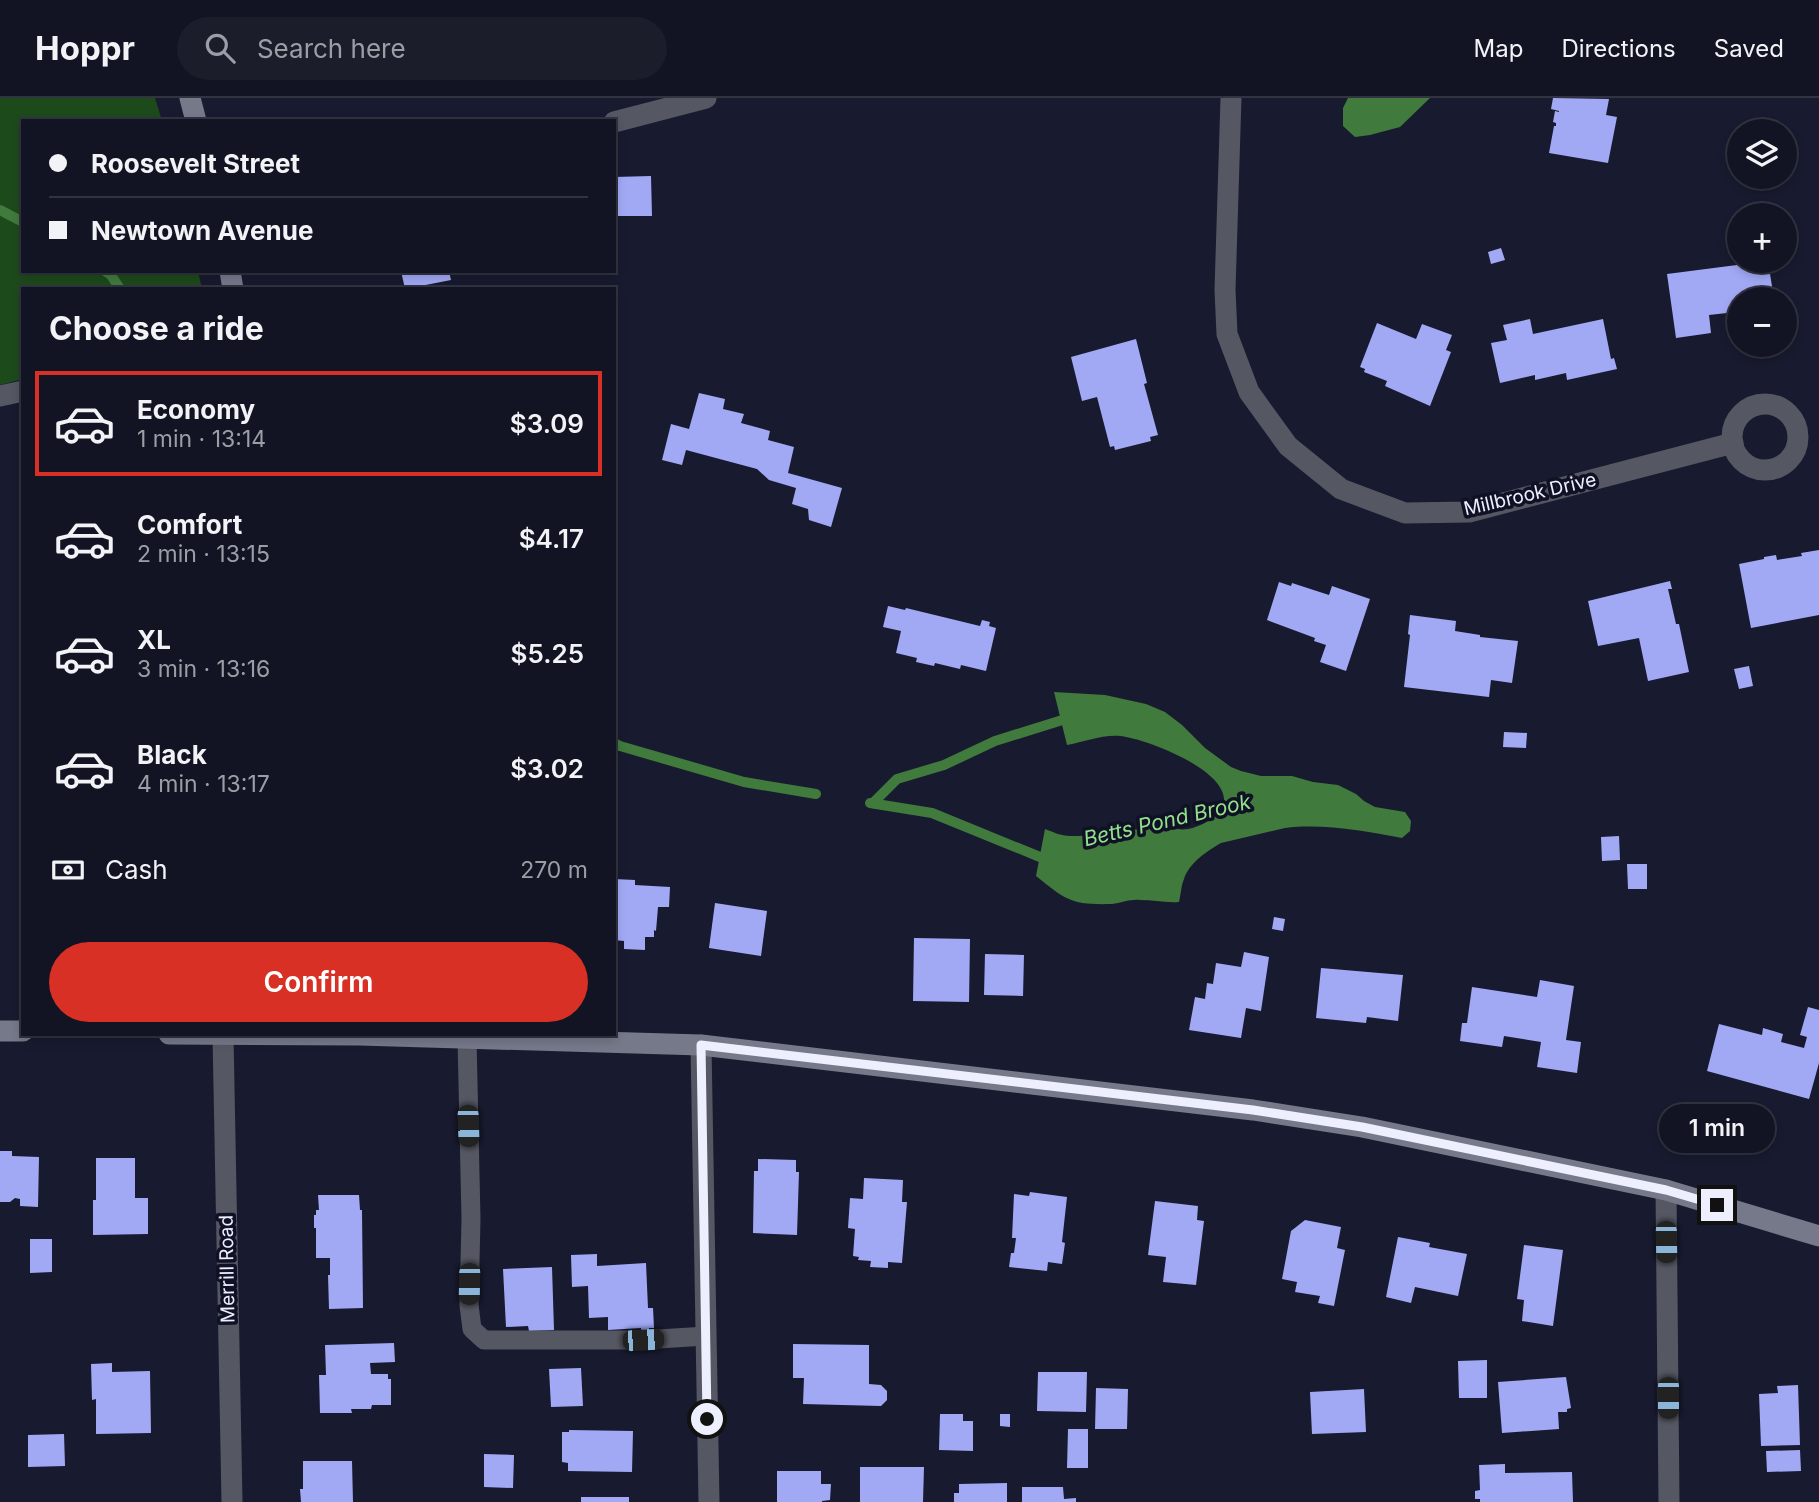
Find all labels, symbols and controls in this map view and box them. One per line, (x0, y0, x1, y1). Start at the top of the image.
search box (177, 17, 667, 80)
text: Hoppr (35, 28, 135, 68)
icon: search (201, 29, 239, 67)
text: Search here (257, 33, 406, 64)
text: Map (1474, 34, 1523, 63)
text: Directions (1561, 34, 1676, 63)
text: Saved (1714, 34, 1784, 63)
map controls (1727, 119, 1797, 357)
button: layers (1727, 119, 1797, 189)
text: Roosevelt Street (91, 148, 300, 179)
button: + (1727, 203, 1797, 273)
text: Newtown Avenue (91, 215, 313, 246)
button: − (1727, 287, 1797, 357)
text: Choose a ride (49, 309, 264, 348)
icon: car (53, 392, 116, 455)
text: Economy (137, 394, 255, 425)
text: $3.09 (510, 408, 584, 439)
text: 1 min · 13:14 (137, 425, 266, 453)
street label: Millbrook Drive (1462, 468, 1598, 520)
icon: car (53, 507, 116, 570)
text: Comfort (137, 509, 242, 540)
text: $4.17 (519, 523, 584, 554)
text: 2 min · 13:15 (137, 540, 270, 568)
icon: car (53, 622, 116, 685)
text: XL (137, 624, 171, 655)
text: $5.25 (511, 638, 584, 669)
text: 3 min · 13:16 (137, 655, 270, 683)
icon: car (53, 737, 116, 800)
text: Black (137, 739, 207, 770)
text: $3.02 (510, 753, 584, 784)
text: 4 min · 13:17 (137, 770, 270, 798)
water label: Betts Pond Brook (1081, 788, 1254, 851)
icon: cash (49, 851, 87, 889)
text: Cash (105, 854, 168, 885)
text: 270 m (520, 856, 588, 884)
button: Confirm (49, 942, 588, 1022)
callout: 1 min (1659, 1104, 1775, 1152)
car (457, 1105, 480, 1147)
text: 1 min (1689, 1114, 1745, 1142)
route end (1701, 1189, 1733, 1221)
street label: Merrill Road (215, 1215, 239, 1323)
car (1656, 1221, 1677, 1263)
car (459, 1263, 480, 1305)
car (622, 1328, 665, 1352)
car (1658, 1377, 1679, 1419)
route start (691, 1403, 723, 1435)

